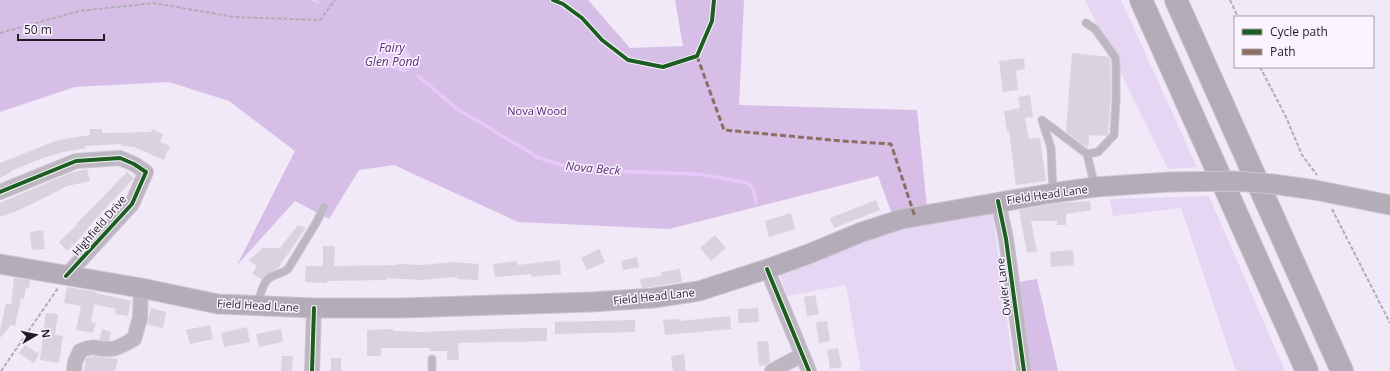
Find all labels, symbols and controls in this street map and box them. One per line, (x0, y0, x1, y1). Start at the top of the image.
scale bar (18, 16, 104, 42)
legend (1234, 16, 1374, 68)
text: 50 m (24, 21, 52, 38)
text: Cycle path (1270, 23, 1328, 40)
water label: Fairy Glen Pond (365, 39, 420, 70)
text: Path (1270, 43, 1296, 60)
park label: Nova Wood (507, 103, 567, 118)
water label: Nova Beck (565, 157, 622, 179)
street label: Field Head Lane (1005, 181, 1089, 207)
street label: Highfield Drive (69, 192, 129, 258)
street label: Owler Lane (992, 257, 1014, 317)
street label: Field Head Lane (613, 284, 695, 308)
street label: Field Head Lane (217, 295, 299, 315)
north arrow (16, 315, 56, 355)
text: N (38, 328, 54, 339)

